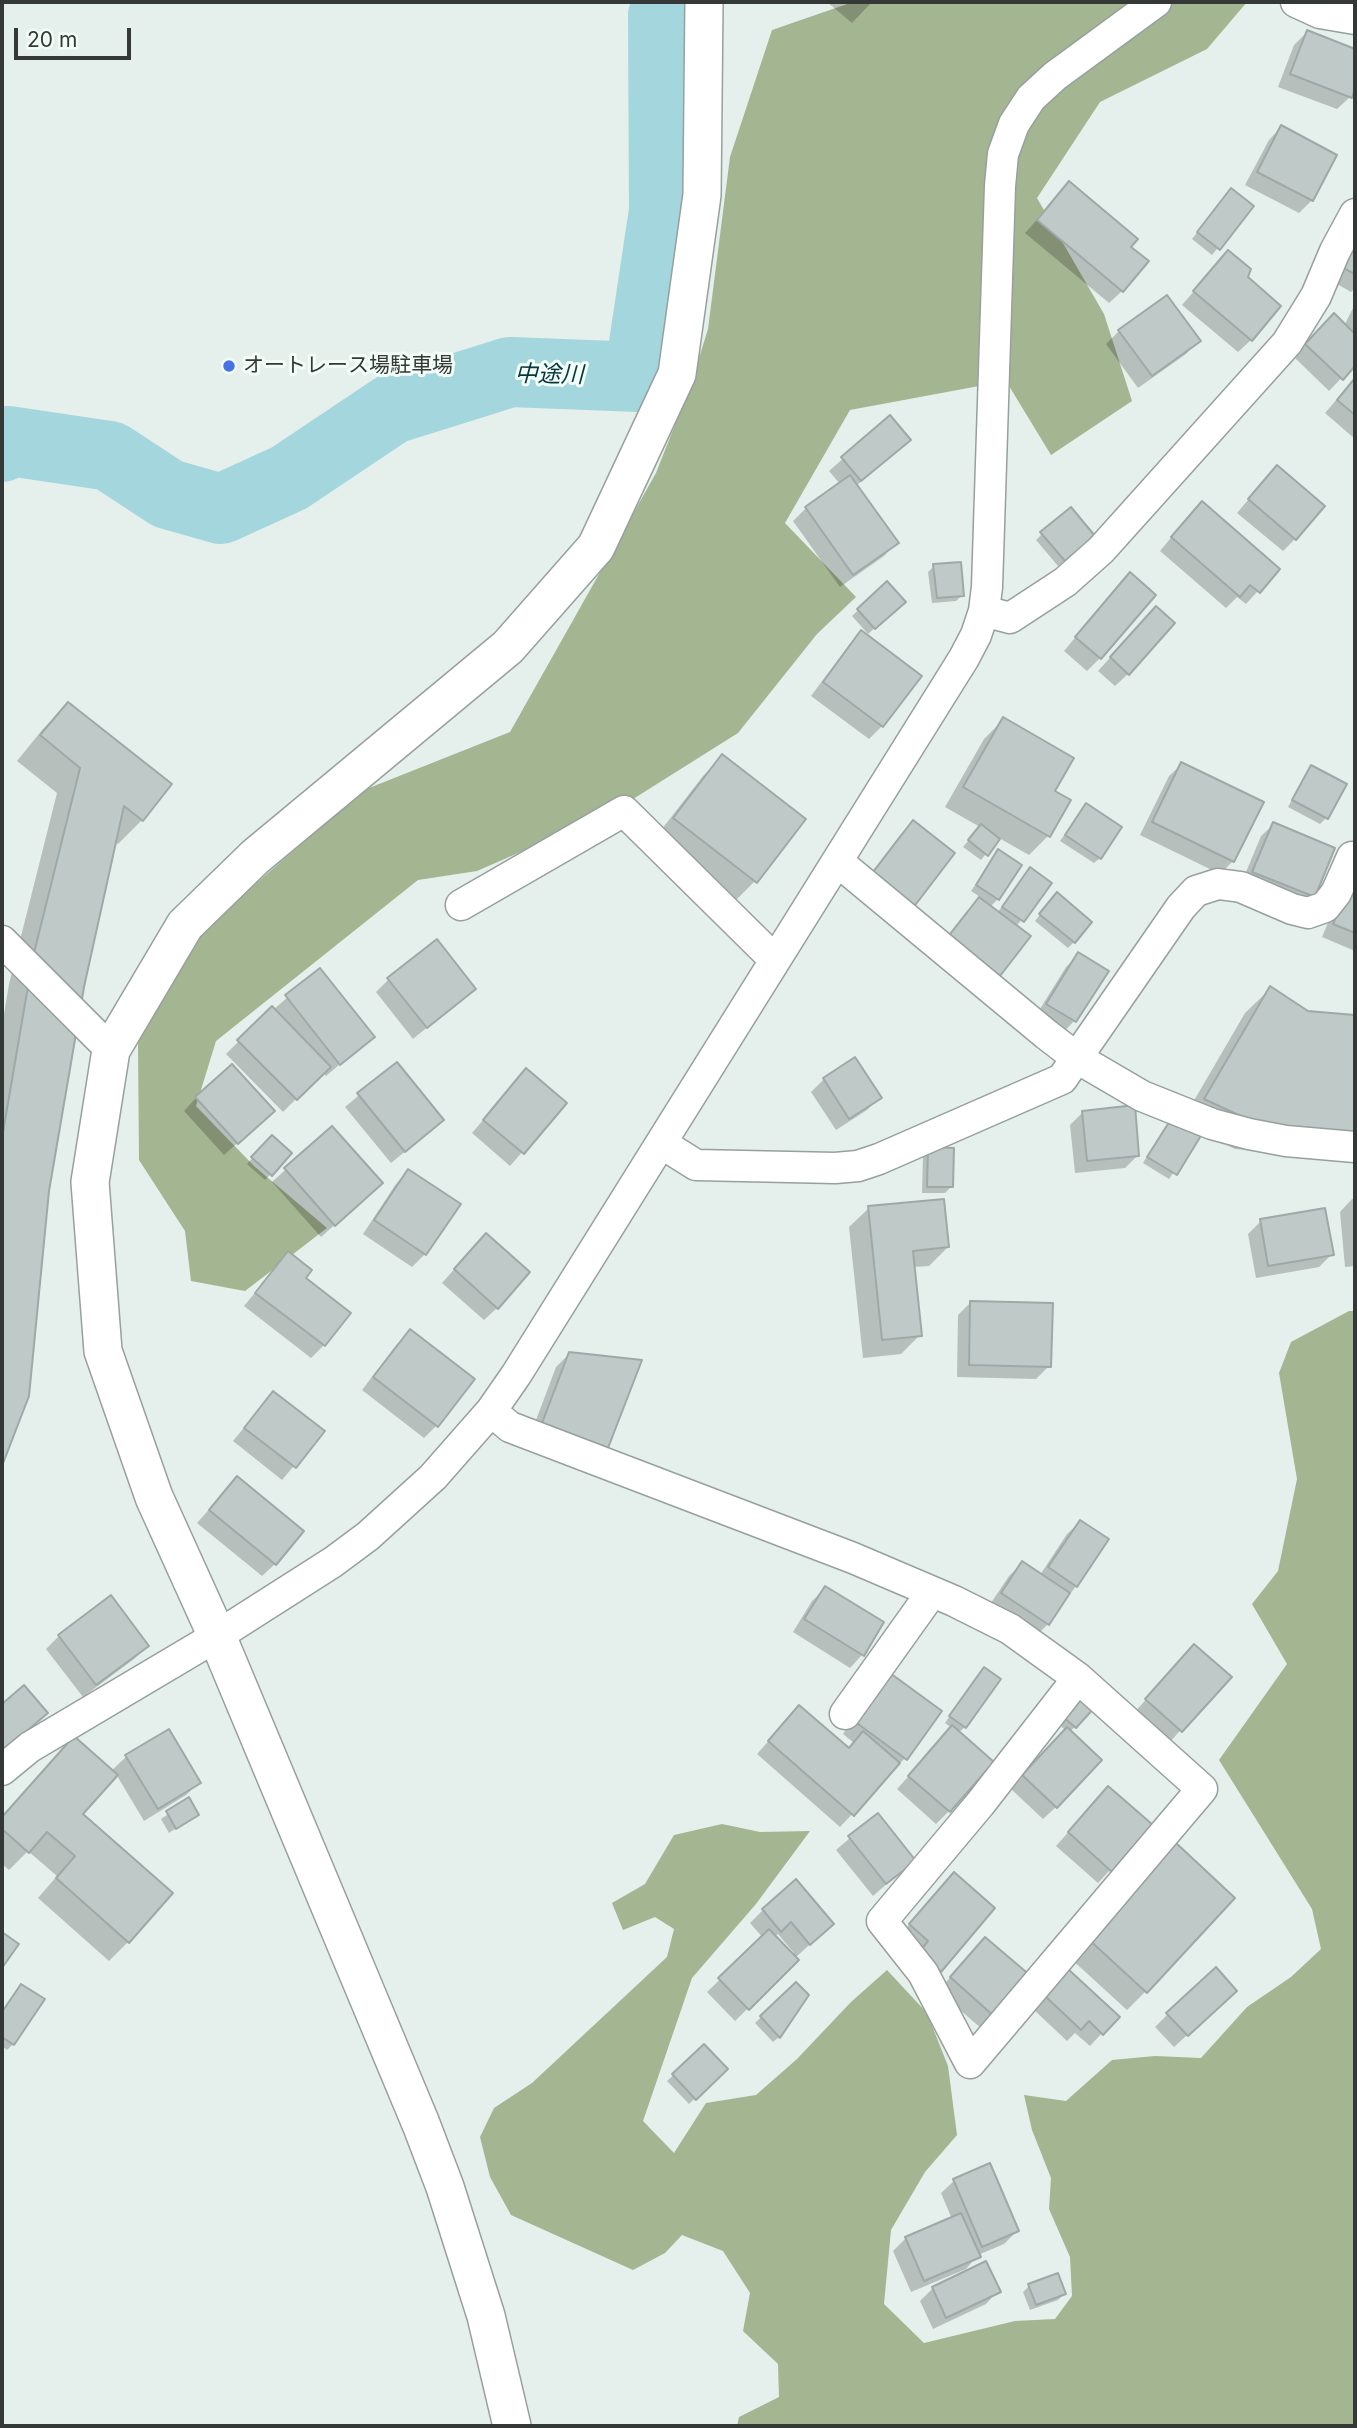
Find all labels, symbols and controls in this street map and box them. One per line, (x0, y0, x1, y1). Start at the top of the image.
scale bar (18, 14, 135, 58)
text: 20 m (27, 27, 77, 52)
place label: オートレース場駐車場 (243, 353, 453, 379)
marker: オートレース場駐車場 (221, 358, 237, 374)
water label: 中途川 (514, 361, 584, 389)

